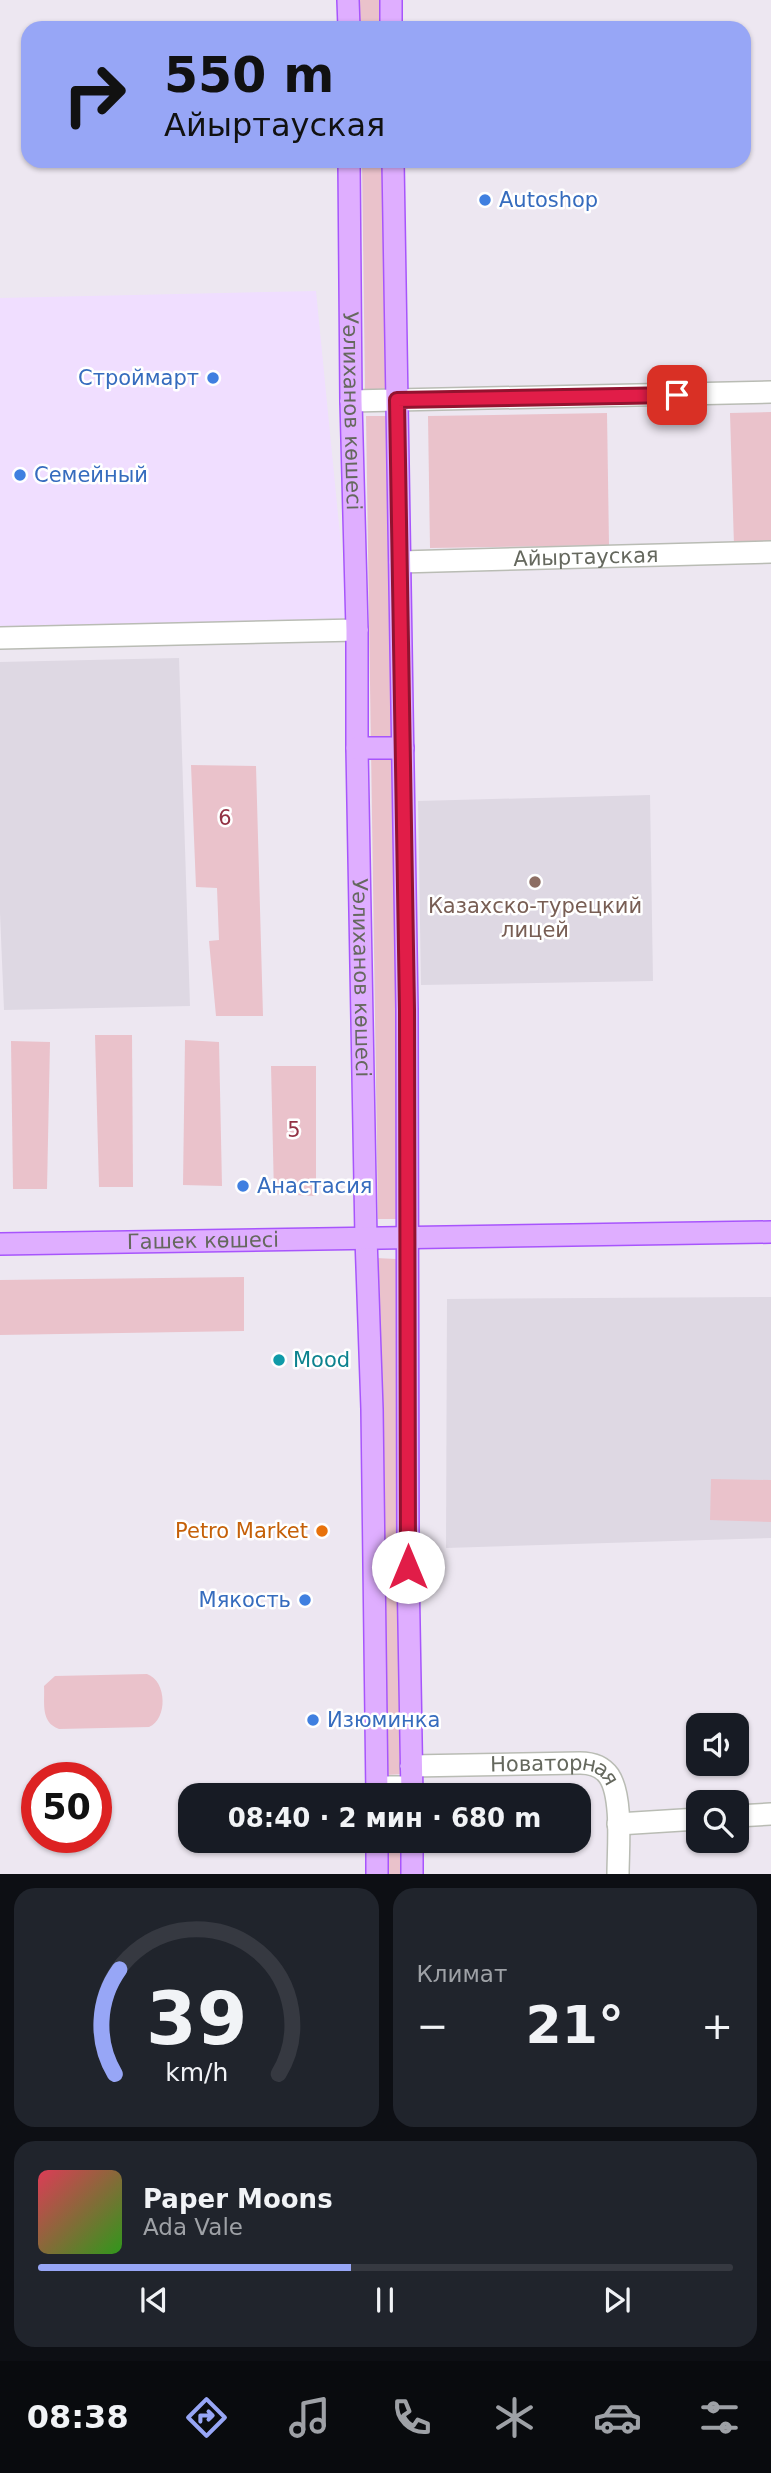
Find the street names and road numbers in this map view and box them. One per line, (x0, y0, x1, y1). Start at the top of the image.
street label: Уәлиханов көшесі (338, 311, 366, 511)
street label: Айыртауская (513, 543, 659, 571)
street label: Уәлиханов көшесі (347, 878, 375, 1078)
street label: Гашек көшесі (127, 1228, 279, 1254)
street label: Новаторная (490, 1751, 624, 1789)

